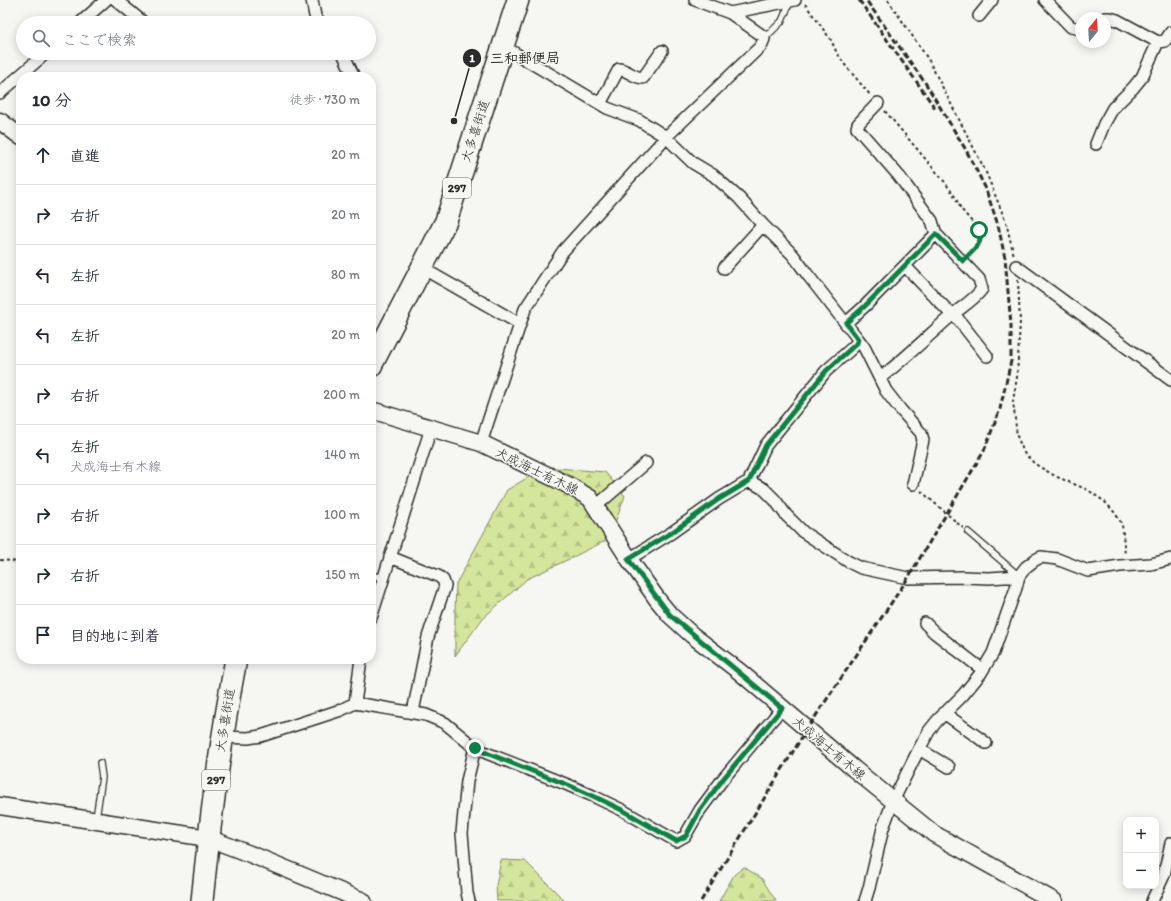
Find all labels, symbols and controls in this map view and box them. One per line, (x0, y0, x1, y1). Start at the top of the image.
north arrow (1075, 12, 1111, 48)
search box (16, 16, 376, 60)
icon: search (30, 27, 52, 49)
text: ここで検索 (62, 31, 137, 49)
callout: 三和郵便局 (462, 45, 568, 71)
text: 三和郵便局 (490, 50, 560, 67)
text: 1 (469, 51, 475, 65)
text: 10 分 (32, 90, 71, 110)
text: 徒歩 · 730 m (290, 92, 360, 107)
street label: 大多喜街道 (458, 98, 492, 164)
icon: ahead (32, 144, 54, 166)
text: 直進 (70, 147, 100, 165)
text: 20 m (331, 147, 360, 162)
road number: 297 (443, 178, 471, 198)
icon: right (32, 204, 54, 226)
text: 右折 (70, 207, 100, 225)
text: 20 m (331, 207, 360, 222)
route start (970, 221, 988, 239)
icon: left (32, 264, 54, 286)
text: 左折 (70, 267, 100, 285)
text: 80 m (331, 267, 360, 282)
icon: left (32, 324, 54, 346)
text: 左折 (70, 327, 100, 345)
text: 20 m (331, 327, 360, 342)
icon: right (32, 384, 54, 406)
text: 右折 (70, 387, 100, 405)
text: 200 m (323, 387, 360, 402)
text: 左折 (70, 438, 100, 456)
icon: left (32, 444, 54, 466)
street label: 犬成海士有木線 (493, 444, 582, 498)
text: 140 m (324, 447, 360, 462)
text: 犬成海士有木線 (70, 459, 161, 474)
icon: right (32, 504, 54, 526)
text: 右折 (70, 507, 100, 525)
text: 100 m (324, 507, 360, 522)
icon: right (32, 564, 54, 586)
text: 右折 (70, 567, 100, 585)
text: 150 m (325, 567, 360, 582)
icon: arrive (32, 624, 54, 646)
text: 目的地に到着 (70, 627, 160, 645)
street label: 大多喜街道 (213, 687, 237, 753)
street label: 犬成海士有木線 (789, 713, 869, 784)
route end (466, 739, 484, 757)
road number: 297 (202, 770, 230, 790)
map controls (1123, 817, 1159, 889)
button: + (1123, 817, 1159, 853)
button: − (1123, 853, 1159, 889)

